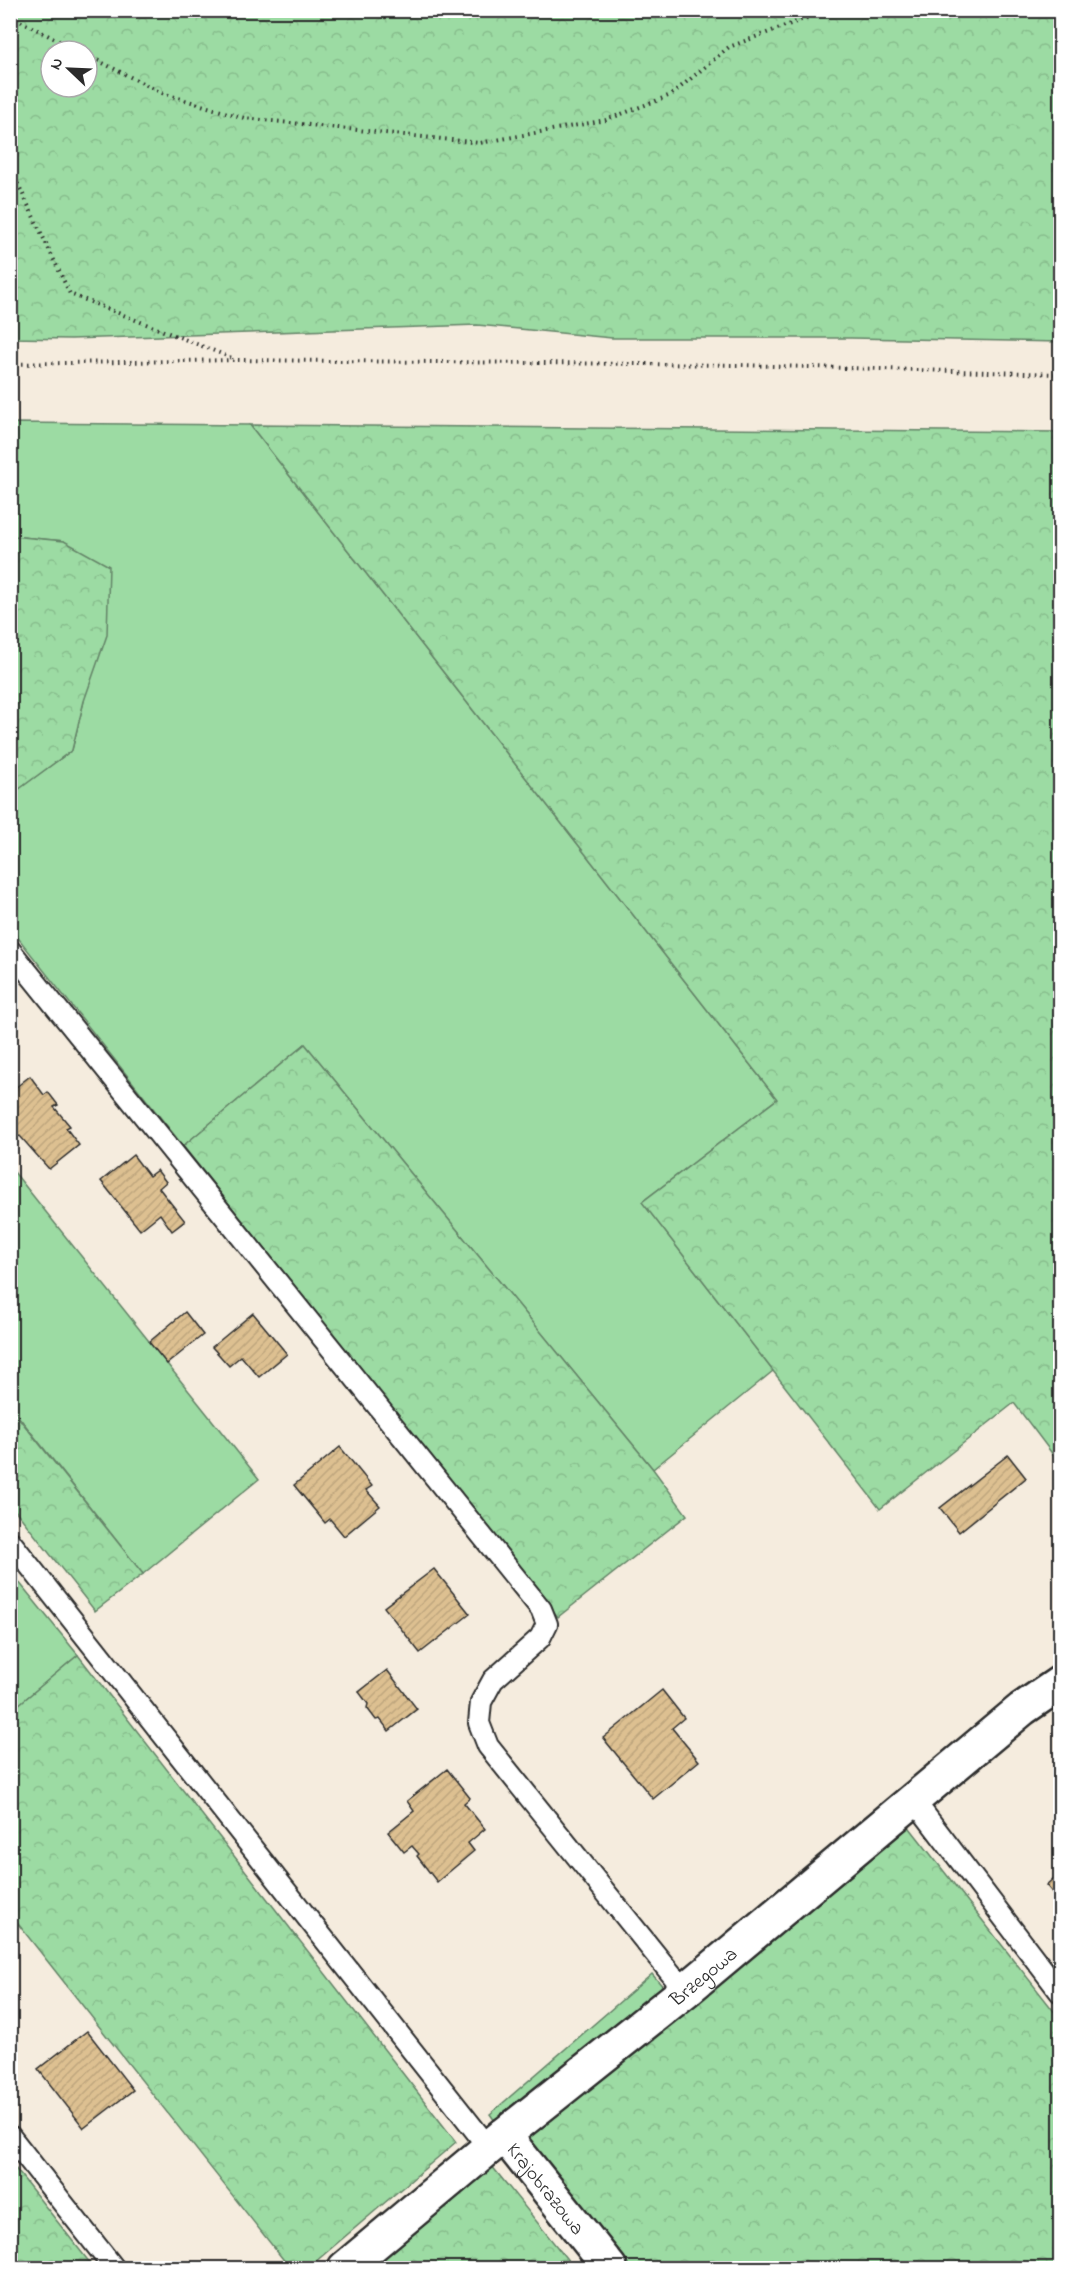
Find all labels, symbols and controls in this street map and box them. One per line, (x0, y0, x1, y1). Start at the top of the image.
north arrow (39, 39, 99, 99)
text: N (44, 54, 70, 74)
street label: Brzegowa (664, 1941, 745, 2015)
street label: Krajobrazowa (499, 2137, 590, 2242)

